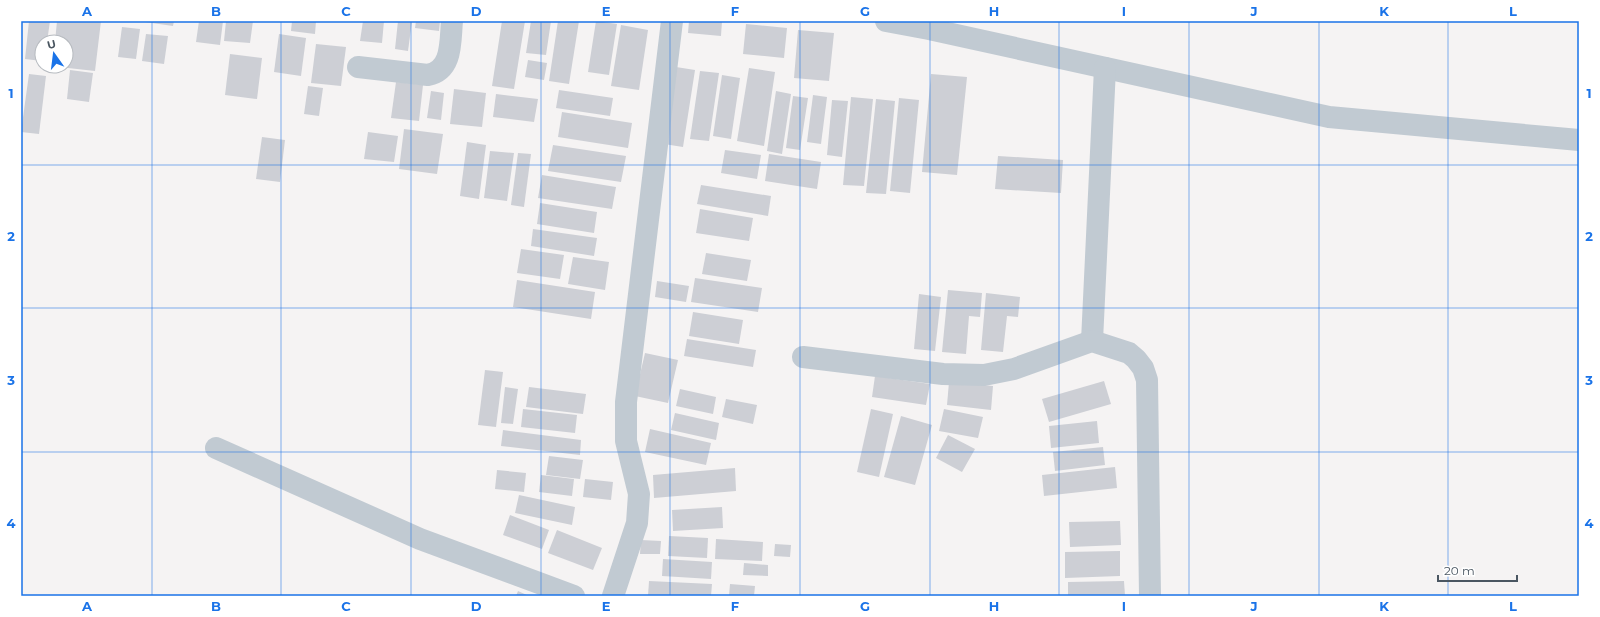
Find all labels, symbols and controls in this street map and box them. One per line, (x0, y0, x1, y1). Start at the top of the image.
text: A (81, 3, 93, 19)
text: B (211, 3, 221, 19)
text: C (341, 3, 351, 19)
text: D (471, 3, 482, 19)
text: E (602, 3, 611, 19)
text: F (731, 3, 739, 19)
text: G (860, 3, 870, 19)
text: H (989, 3, 999, 19)
text: I (1122, 3, 1126, 19)
text: J (1249, 3, 1258, 19)
text: K (1379, 3, 1389, 19)
text: L (1509, 3, 1517, 19)
north arrow (34, 34, 74, 74)
text: U (46, 36, 57, 52)
text: 1 (8, 85, 14, 101)
text: 1 (1586, 85, 1592, 101)
text: 2 (7, 228, 15, 244)
text: 2 (1585, 228, 1593, 244)
text: 3 (6, 372, 15, 388)
text: 3 (1584, 372, 1593, 388)
text: 4 (7, 515, 16, 531)
text: 4 (1585, 515, 1594, 531)
scale bar (1438, 557, 1517, 583)
text: 20 m (1444, 563, 1475, 578)
text: A (81, 598, 93, 614)
text: B (211, 598, 221, 614)
text: C (341, 598, 351, 614)
text: D (471, 598, 482, 614)
text: E (602, 598, 611, 614)
text: F (731, 598, 739, 614)
text: G (860, 598, 870, 614)
text: H (989, 598, 999, 614)
text: I (1122, 598, 1126, 614)
text: J (1249, 598, 1258, 614)
text: K (1379, 598, 1389, 614)
text: L (1509, 598, 1517, 614)

